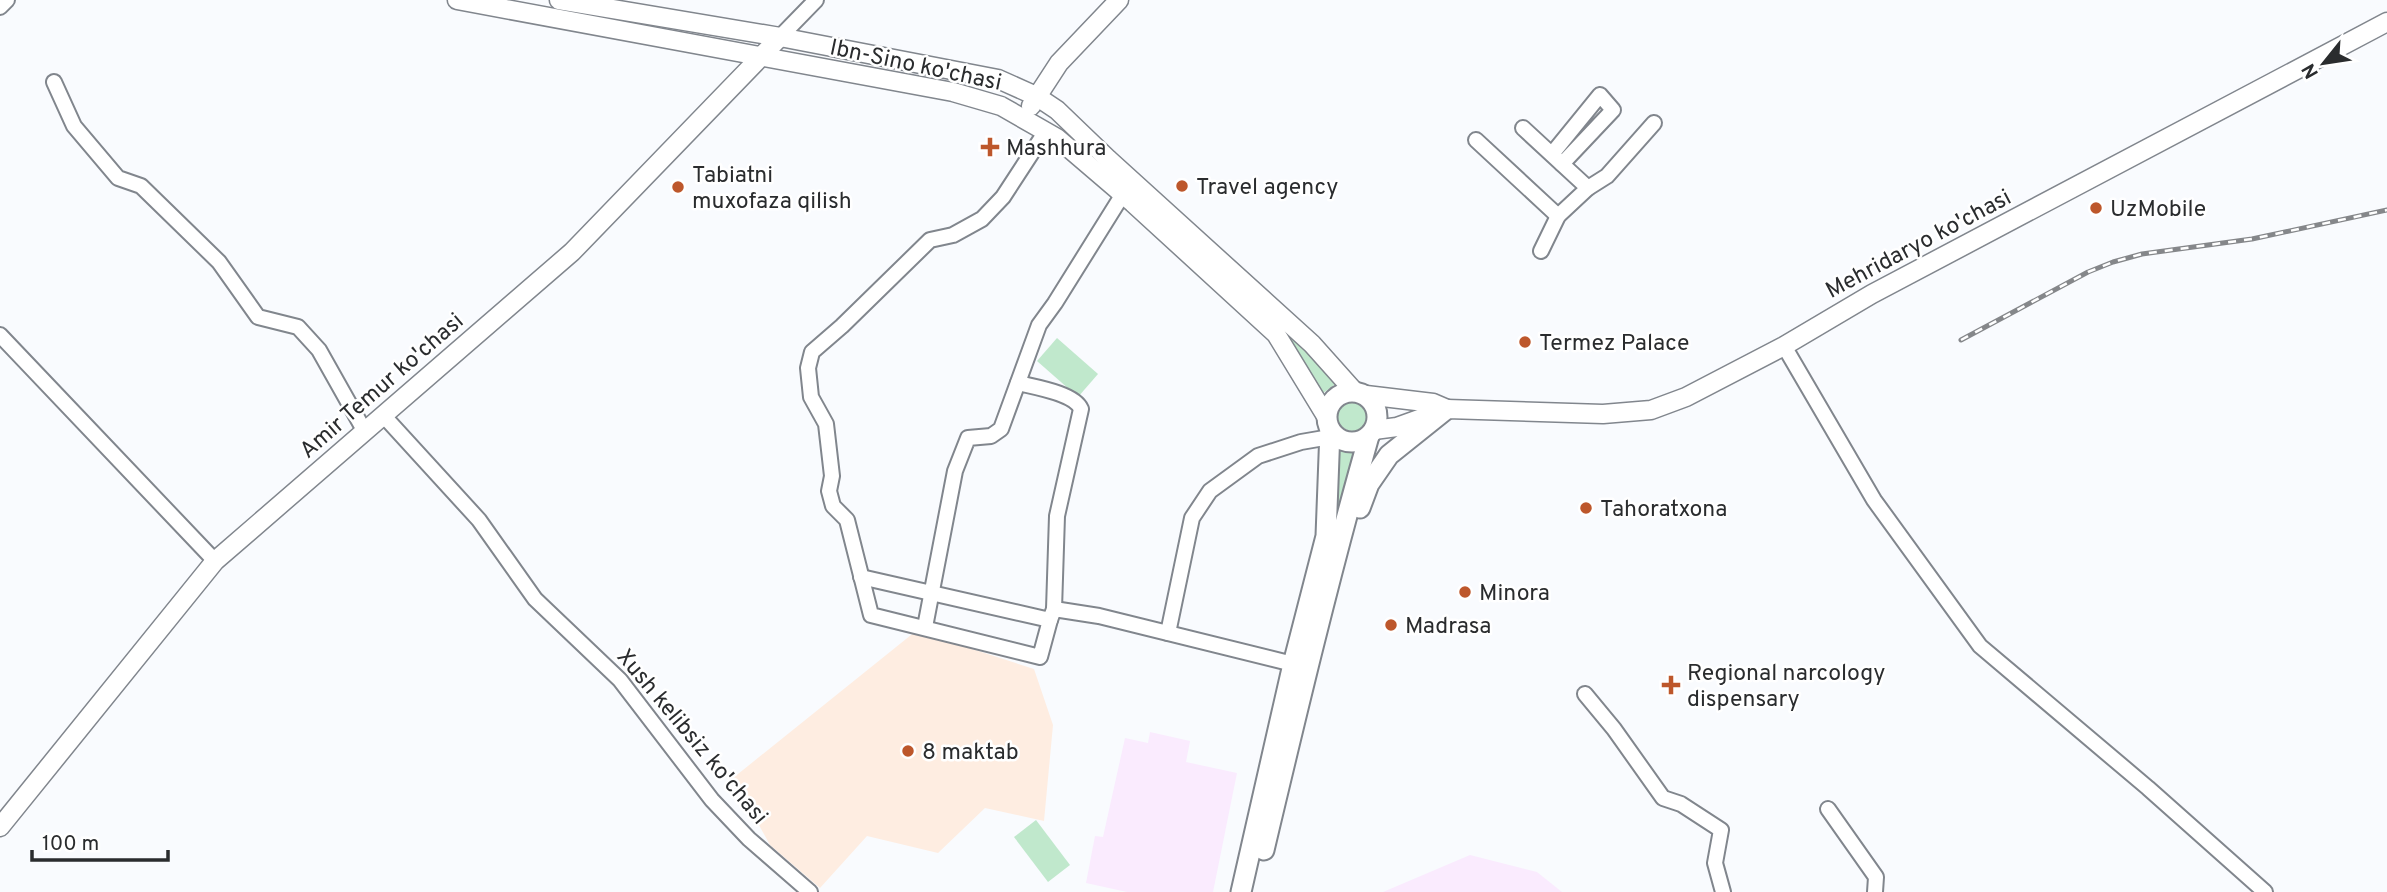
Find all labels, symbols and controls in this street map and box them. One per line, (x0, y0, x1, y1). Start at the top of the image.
north arrow (2289, 28, 2359, 98)
street label: Ibn-Sino ko'chasi (827, 34, 1004, 99)
text: N (2297, 59, 2325, 82)
place label: Mashhura (1006, 135, 1106, 164)
marker: Mashhura (980, 137, 1000, 157)
place label: Tabiatni muxofaza qilish (692, 162, 852, 217)
place label: Travel agency (1196, 174, 1338, 203)
marker: Travel agency (1174, 178, 1190, 194)
marker: Tabiatni muxofaza qilish (670, 179, 686, 195)
street label: Мehridaryo ko'chasi (1821, 184, 2017, 306)
place label: UzMobile (2110, 196, 2206, 225)
marker: UzMobile (2088, 200, 2104, 216)
street label: Amir Temur ko'chasi (295, 308, 471, 466)
place label: Termez Palace (1539, 330, 1689, 359)
marker: Termez Palace (1517, 334, 1533, 350)
place label: Tahoratxona (1600, 496, 1727, 525)
marker: Tahoratxona (1578, 500, 1594, 516)
place label: Minora (1479, 580, 1550, 609)
marker: Minora (1457, 584, 1473, 600)
place label: Madrasa (1405, 613, 1491, 642)
marker: Madrasa (1383, 617, 1399, 633)
street label: Xush kelibsiz ko'chasi (609, 644, 773, 831)
place label: Regional narcology dispensary (1687, 660, 1886, 715)
marker: Regional narcology dispensary (1661, 675, 1681, 695)
place label: 8 maktab (922, 739, 1019, 768)
marker: 8 maktab (900, 743, 916, 759)
scale bar (32, 818, 168, 862)
text: 100 m (42, 831, 99, 858)

